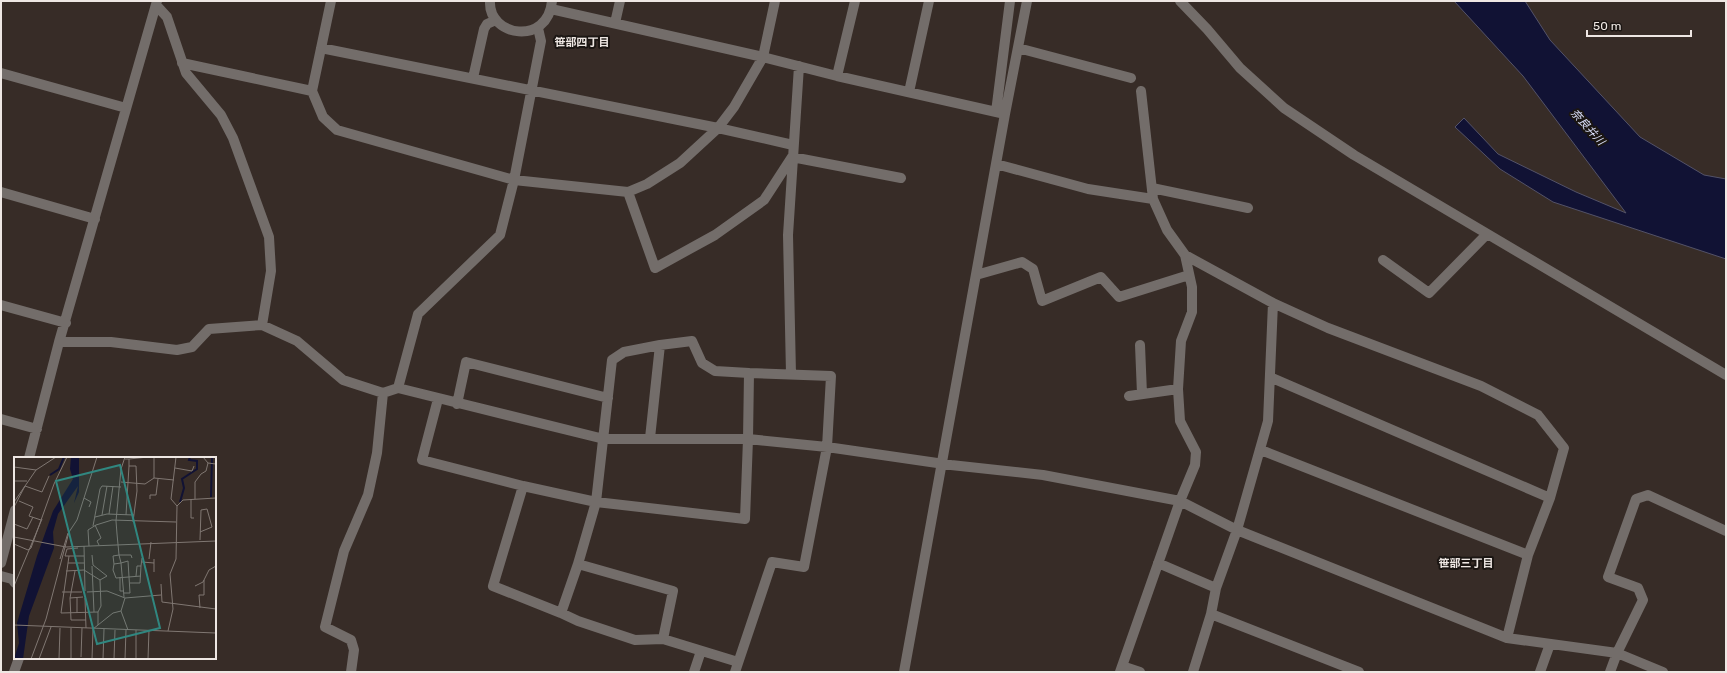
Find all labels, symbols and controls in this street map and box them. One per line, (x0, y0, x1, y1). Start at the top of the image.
scale bar (1587, 12, 1691, 38)
text: 50 m (1593, 19, 1621, 33)
district label: 笹部四丁目 (555, 36, 610, 49)
water label: 奈良井川 (1568, 107, 1608, 149)
inset map (14, 457, 216, 659)
district label: 笹部三丁目 (1439, 557, 1494, 570)

